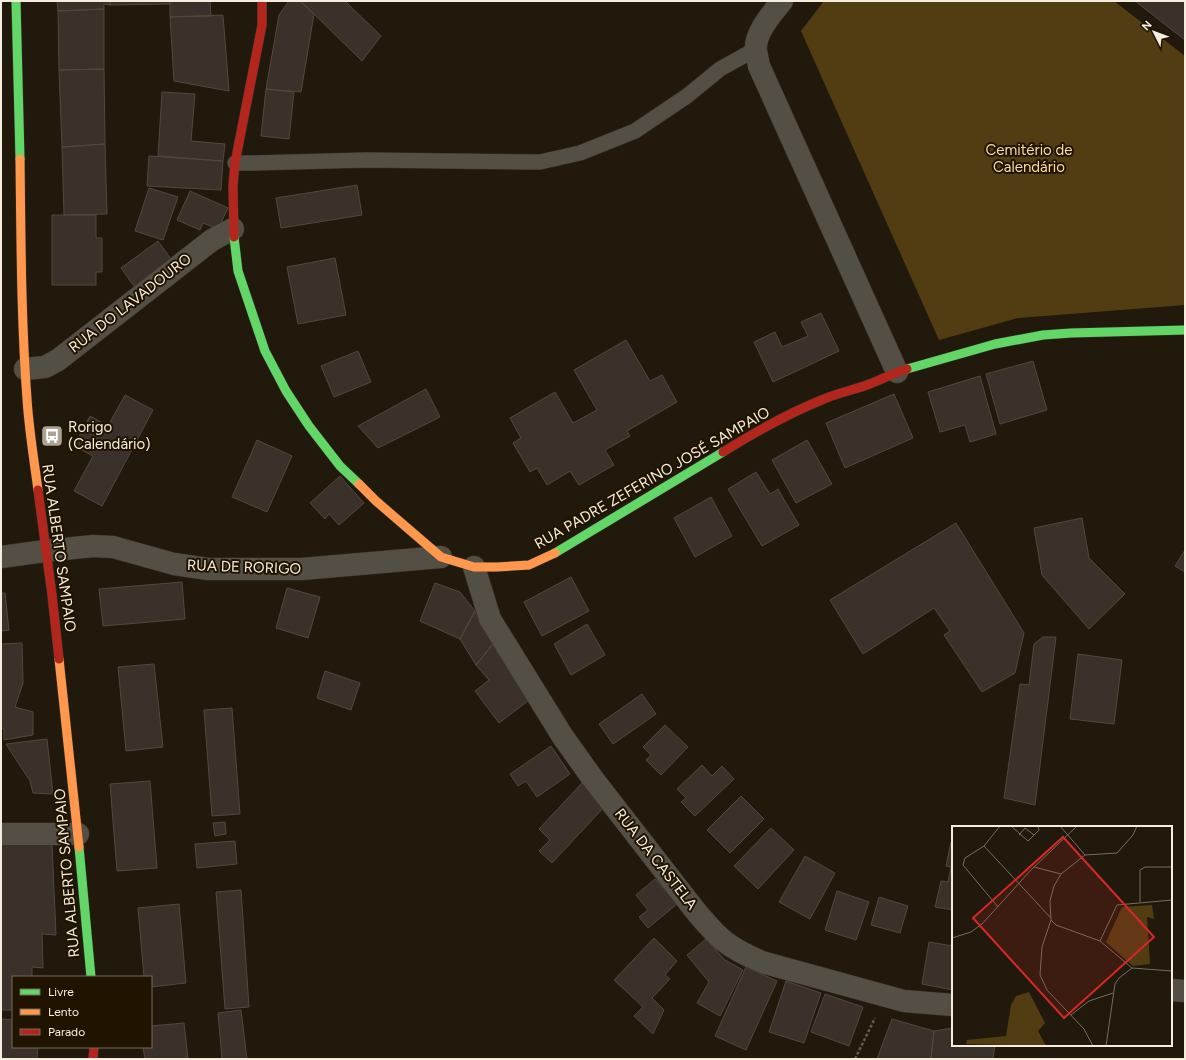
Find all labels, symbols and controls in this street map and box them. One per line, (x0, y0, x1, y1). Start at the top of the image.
north arrow (1134, 12, 1174, 52)
text: N (1139, 18, 1155, 33)
park label: Cemitério de Calendário (985, 141, 1073, 176)
street label: RUA DO LAVADOURO (65, 250, 195, 356)
street label: RUA PADRE ZEFERINO JOSÉ SAMPAIO (531, 403, 773, 553)
place label: Rorigo (Calendário) (68, 418, 151, 453)
bus stop icon: Rorigo (Calendário) (39, 423, 65, 449)
street label: RUA ALBERTO SAMPAIO (38, 463, 80, 633)
street label: RUA DE RORIGO (187, 556, 301, 578)
street label: RUA ALBERTO SAMPAIO (51, 788, 83, 958)
street label: RUA DA CASTELA (611, 805, 701, 913)
inset map (952, 826, 1172, 1046)
legend (12, 976, 152, 1048)
text: Livre (48, 985, 74, 999)
text: Lento (48, 1005, 79, 1019)
text: Parado (48, 1025, 85, 1039)

